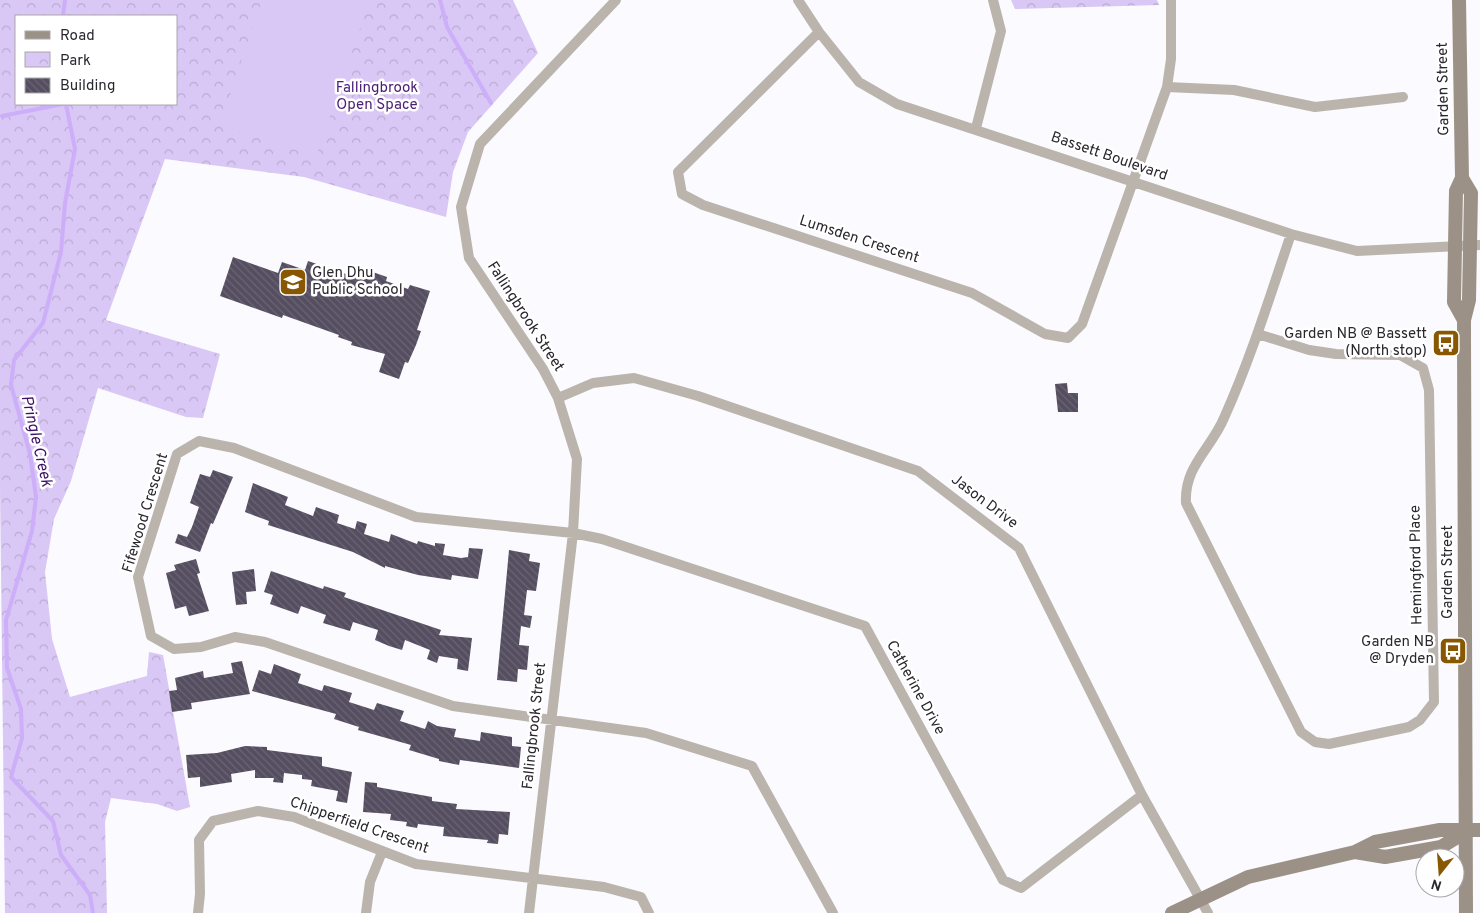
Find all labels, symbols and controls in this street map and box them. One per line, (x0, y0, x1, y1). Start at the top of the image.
legend (15, 15, 178, 105)
text: Road (60, 27, 95, 46)
street label: Garden Street (1434, 42, 1454, 136)
text: Park (60, 52, 91, 71)
text: Building (60, 77, 115, 96)
park label: Fallingbrook Open Space (336, 79, 418, 115)
street label: Bassett Boulevard (1048, 128, 1170, 186)
street label: Lumsden Crescent (797, 212, 921, 268)
street label: Fallingbrook Street (482, 258, 568, 376)
place label: Glen Dhu Public School (312, 264, 403, 300)
school or university icon: Glen Dhu Public School (278, 267, 308, 297)
place label: Garden NB @ Bassett (North stop) (1284, 325, 1427, 361)
bus stop icon: Garden NB @ Bassett (North stop) (1431, 328, 1461, 358)
water label: Pringle Creek (16, 393, 56, 490)
street label: Fifewood Crescent (119, 451, 173, 575)
street label: Jason Drive (947, 471, 1021, 533)
street label: Hemingford Place (1406, 505, 1428, 625)
street label: Garden Street (1439, 525, 1458, 619)
place label: Garden NB @ Dryden (1361, 633, 1434, 669)
bus stop icon: Garden NB @ Dryden (1438, 636, 1468, 666)
street label: Catherine Drive (881, 637, 949, 739)
street label: Fallingbrook Street (519, 662, 551, 790)
street label: Chipperfield Crescent (287, 793, 431, 859)
north arrow (1415, 848, 1465, 898)
text: N (1429, 874, 1444, 894)

